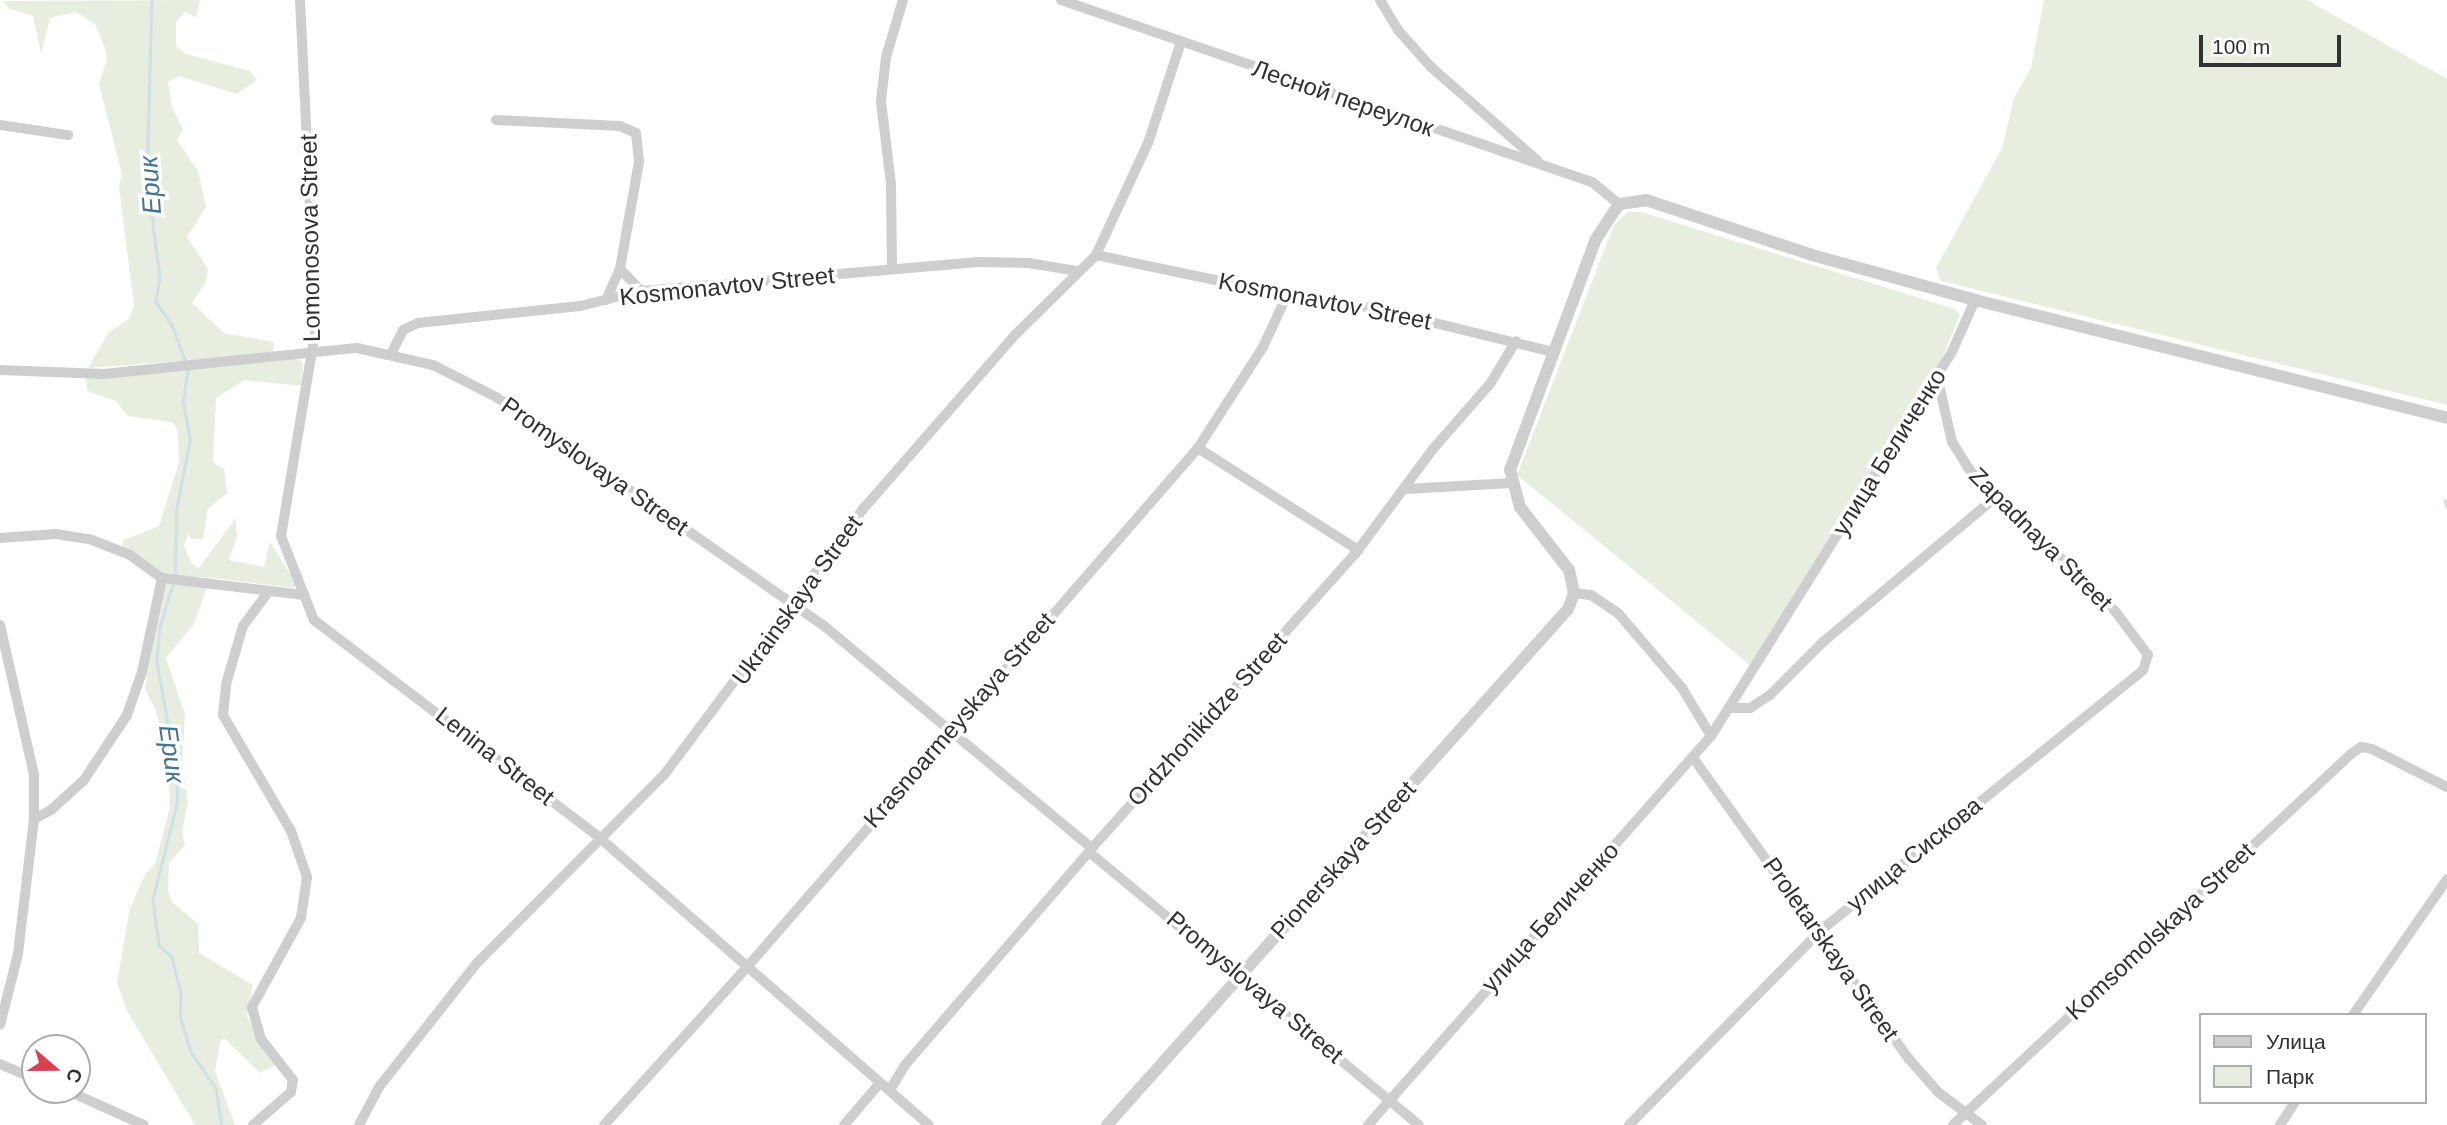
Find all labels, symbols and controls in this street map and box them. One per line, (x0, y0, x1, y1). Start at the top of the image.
scale bar (2202, 21, 2344, 65)
text: 100 m (2212, 35, 2270, 58)
street label: Лесной переулок (1248, 53, 1438, 143)
street label: Lomonosova Street (294, 134, 326, 342)
water label: Ерик (133, 155, 169, 215)
street label: Kosmonavtov Street (618, 260, 836, 312)
street label: Kosmonavtov Street (1216, 266, 1434, 336)
street label: улица Беличенко (1826, 363, 1952, 541)
street label: Promyslovaya Street (496, 391, 694, 541)
street label: Zapadnaya Street (1963, 461, 2119, 617)
street label: Ukrainskaya Street (726, 510, 868, 690)
street label: Krasnoarmeyskaya Street (858, 606, 1060, 834)
street label: Ordzhonikidze Street (1121, 626, 1293, 812)
street label: Lenina Street (430, 701, 560, 811)
water label: Ерик (151, 723, 191, 785)
street label: Pionerskaya Street (1264, 775, 1422, 945)
street label: улица Сискова (1841, 791, 1987, 917)
street label: улица Беличенко (1475, 836, 1625, 998)
street label: Komsomolskaya Street (2060, 836, 2260, 1026)
street label: Proletarskaya Street (1757, 852, 1905, 1046)
street label: Promyslovaya Street (1161, 905, 1349, 1069)
legend (2198, 1013, 2426, 1104)
text: Улица (2266, 1030, 2326, 1053)
north arrow (21, 1034, 91, 1104)
text: Парк (2266, 1065, 2314, 1088)
text: С (62, 1066, 87, 1086)

